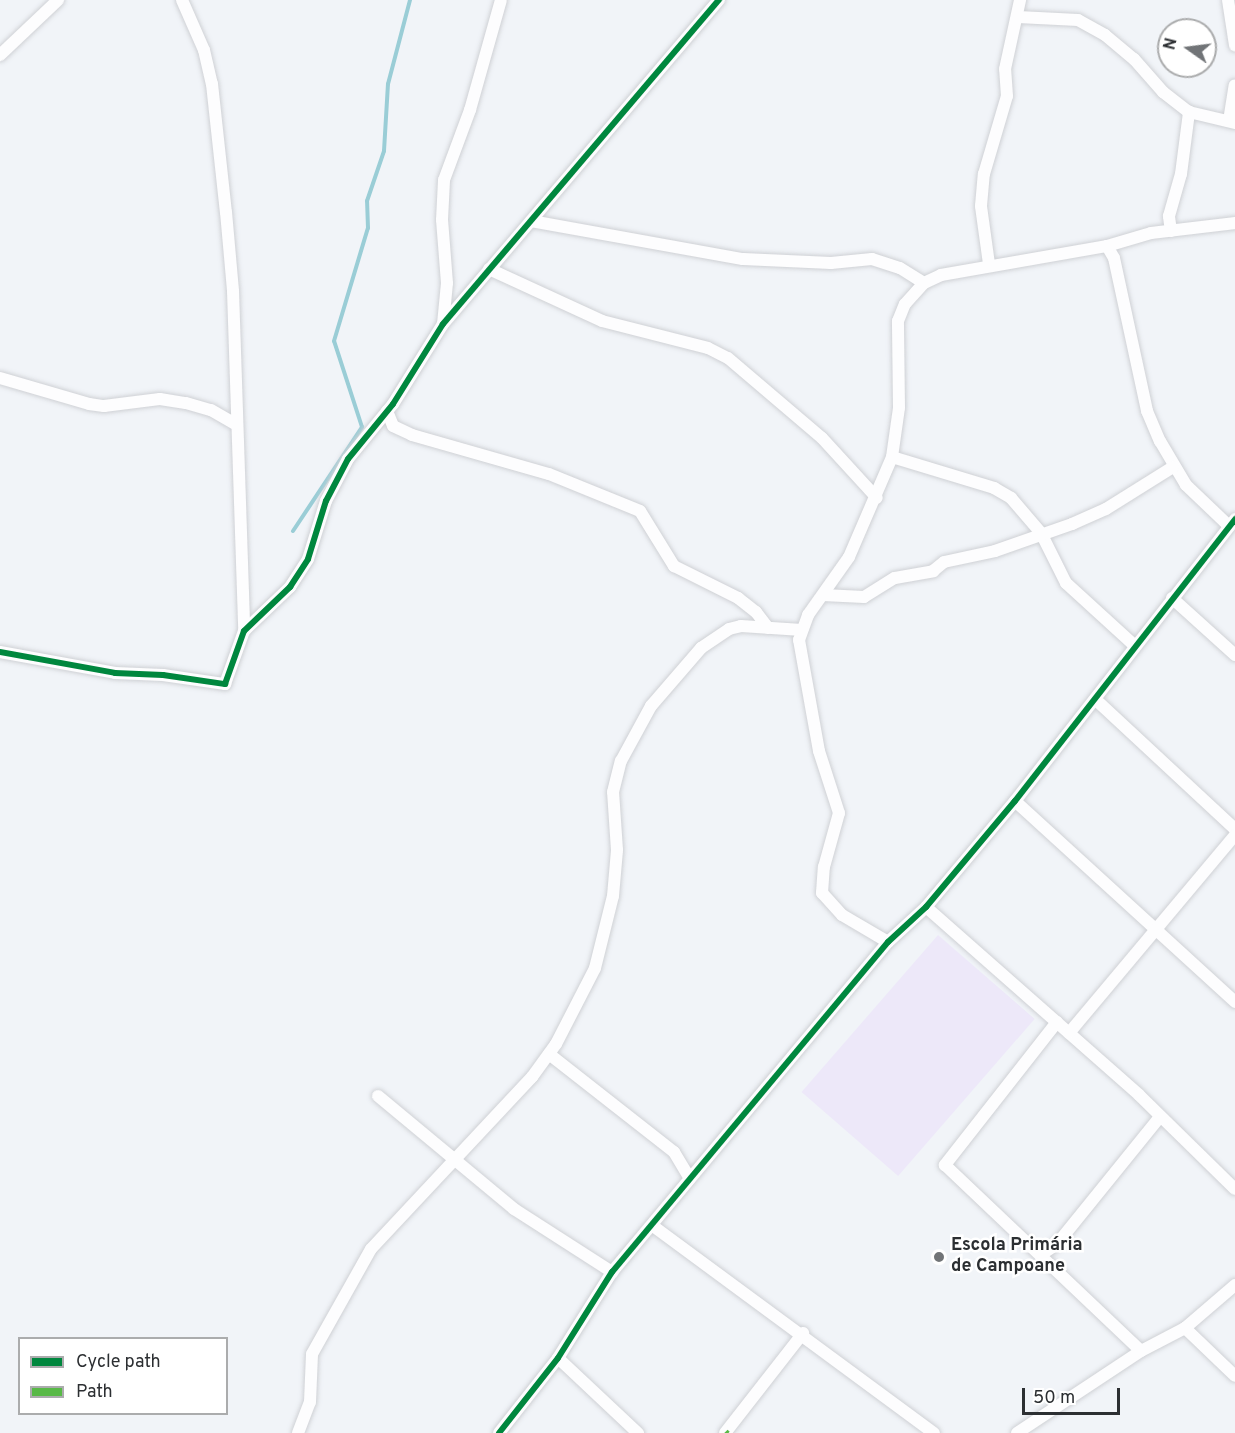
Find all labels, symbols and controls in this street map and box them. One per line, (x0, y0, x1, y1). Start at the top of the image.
north arrow (1157, 18, 1217, 78)
text: N (1160, 36, 1183, 52)
place label: Escola Primária de Campoane (951, 1236, 1083, 1278)
marker: Escola Primária de Campoane (932, 1250, 946, 1264)
legend (18, 1337, 228, 1415)
text: Cycle path (76, 1351, 161, 1374)
scale bar (1025, 1376, 1122, 1414)
text: Path (76, 1381, 113, 1404)
text: 50 m (1033, 1387, 1075, 1410)

